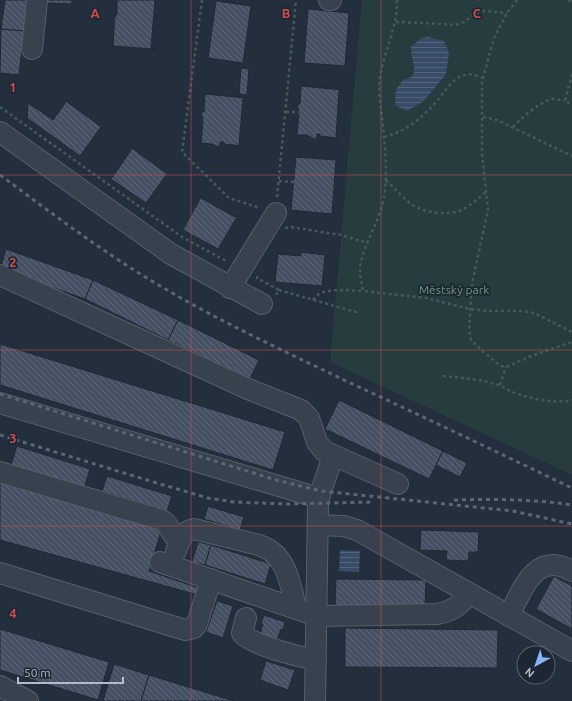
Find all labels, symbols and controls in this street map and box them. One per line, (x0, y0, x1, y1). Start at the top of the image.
text: A (90, 6, 100, 20)
text: B (282, 6, 291, 20)
text: C (473, 6, 482, 20)
text: 1 (9, 80, 17, 94)
text: 2 (9, 255, 17, 269)
park label: Městský park (419, 283, 489, 296)
text: 3 (9, 431, 17, 445)
text: 4 (9, 606, 17, 620)
north arrow (516, 645, 556, 685)
scale bar (18, 659, 123, 685)
text: N (523, 665, 537, 680)
text: 50 m (24, 666, 51, 679)

